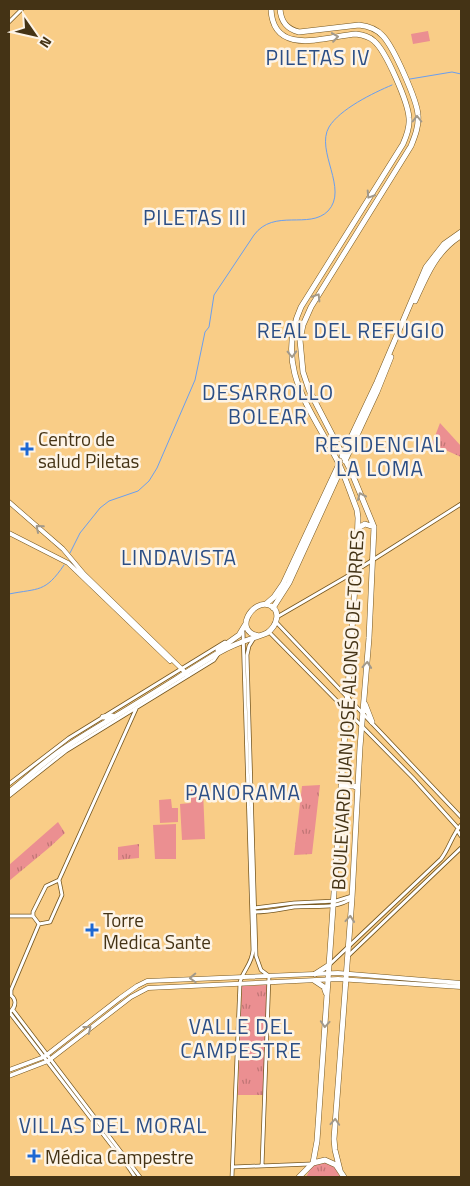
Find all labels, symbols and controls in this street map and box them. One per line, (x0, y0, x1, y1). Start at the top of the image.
north arrow (10, 10, 60, 60)
one-way arrow (331, 32, 339, 42)
text: N (35, 33, 58, 52)
district label: PILETAS IV (265, 41, 371, 73)
one-way arrow (412, 115, 422, 122)
one-way arrow (367, 190, 376, 199)
district label: PILETAS III (143, 201, 247, 233)
one-way arrow (311, 293, 321, 302)
district label: REAL DEL REFUGIO (257, 314, 445, 346)
one-way arrow (286, 351, 297, 359)
district label: DESARROLLO BOLEAR (202, 376, 334, 432)
place label: Centro de salud Piletas (38, 424, 140, 475)
district label: RESIDENCIAL LA LOMA (315, 428, 445, 484)
marker: Centro de salud Piletas (20, 442, 34, 456)
one-way arrow (357, 492, 367, 501)
one-way arrow (35, 525, 44, 534)
street label: BOULEVARD JUAN JOSÉ ALONSO DE TORRES (323, 529, 371, 891)
district label: LINDAVISTA (121, 541, 237, 573)
one-way arrow (362, 661, 373, 669)
district label: PANORAMA (185, 776, 301, 808)
place label: Torre Medica Sante (103, 905, 211, 956)
one-way arrow (344, 915, 355, 923)
marker: Torre Medica Sante (85, 923, 99, 937)
one-way arrow (188, 973, 196, 984)
district label: VALLE DEL CAMPESTRE (180, 1010, 302, 1066)
one-way arrow (320, 1020, 331, 1028)
one-way arrow (83, 1025, 92, 1034)
district label: VILLAS DEL MORAL (19, 1109, 207, 1141)
one-way arrow (330, 1117, 341, 1125)
place label: Médica Campestre (45, 1142, 194, 1171)
marker: Médica Campestre (27, 1149, 41, 1163)

